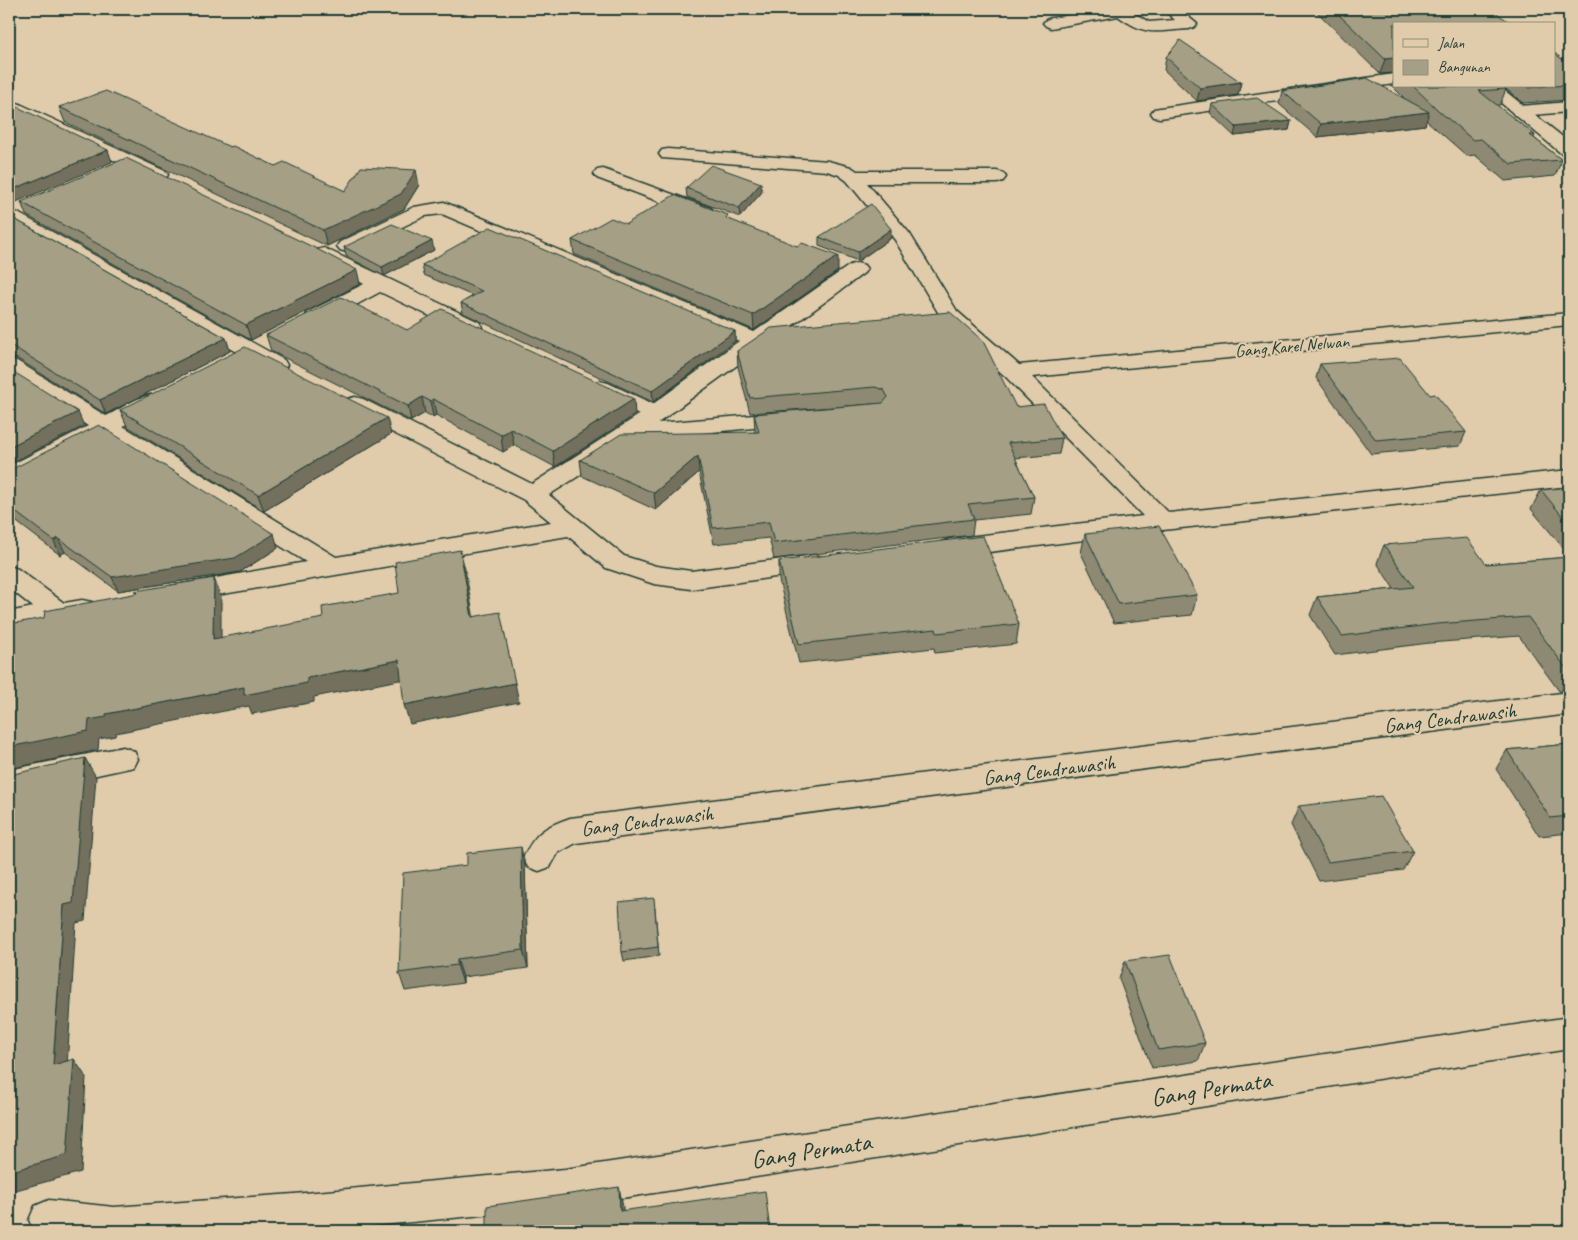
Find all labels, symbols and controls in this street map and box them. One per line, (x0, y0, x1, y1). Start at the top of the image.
legend (1393, 22, 1556, 88)
text: Jalan (1437, 34, 1465, 53)
text: Bangunan (1438, 58, 1491, 77)
street label: Gang Karel Nelwan (1234, 330, 1351, 362)
street label: Gang Cendrawasih (1382, 697, 1519, 739)
street label: Gang Cendrawasih (981, 749, 1118, 791)
street label: Gang Cendrawasih (579, 800, 716, 842)
street label: Gang Permata (1149, 1063, 1276, 1114)
street label: Gang Permata (749, 1125, 876, 1176)

